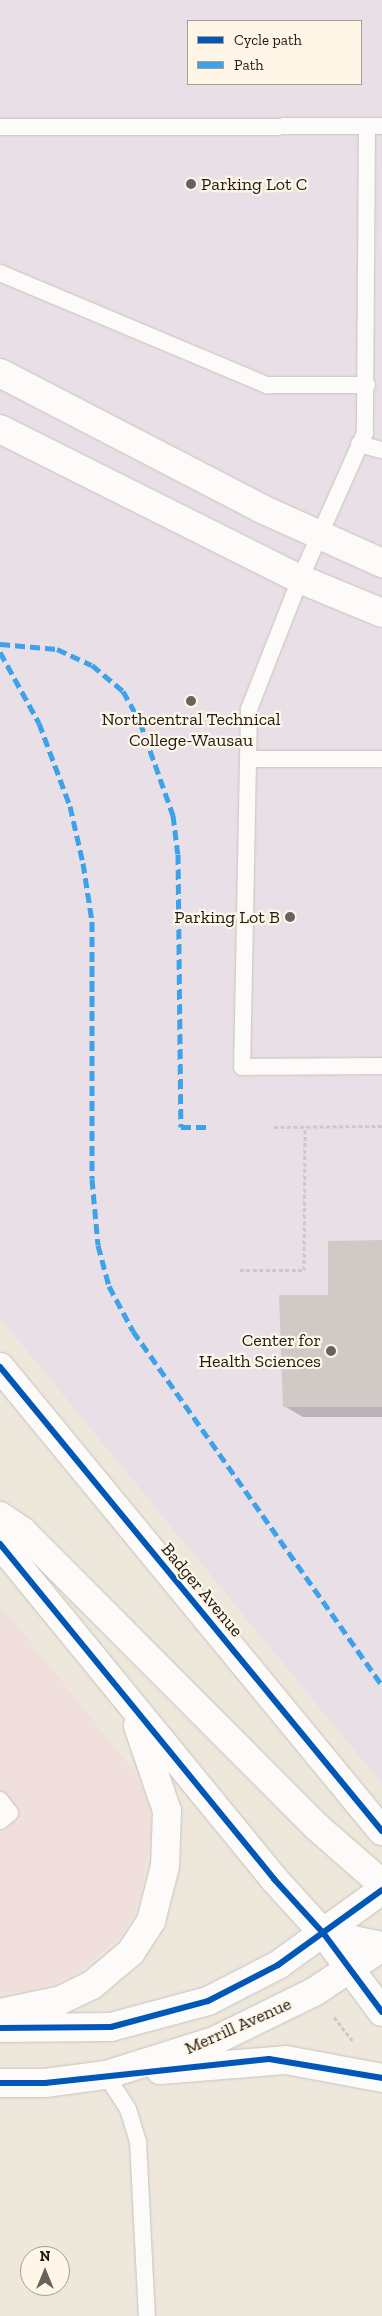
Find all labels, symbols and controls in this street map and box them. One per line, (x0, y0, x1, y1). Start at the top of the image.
legend (187, 20, 362, 85)
text: Cycle path (234, 31, 302, 49)
text: Path (234, 56, 264, 74)
place label: Parking Lot C (201, 173, 307, 195)
marker: Parking Lot C (185, 178, 197, 190)
marker: Northcentral Technical College-Wausau (185, 695, 197, 707)
place label: Northcentral Technical College-Wausau (101, 709, 281, 752)
place label: Parking Lot B (174, 906, 280, 928)
marker: Parking Lot B (284, 911, 296, 923)
place label: Center for Health Sciences (199, 1330, 321, 1372)
marker: Center for Health Sciences (325, 1345, 337, 1357)
street label: Badger Avenue (156, 1538, 248, 1642)
street label: Merrill Avenue (181, 1993, 295, 2059)
north arrow (20, 2246, 70, 2296)
text: N (40, 2248, 50, 2265)

